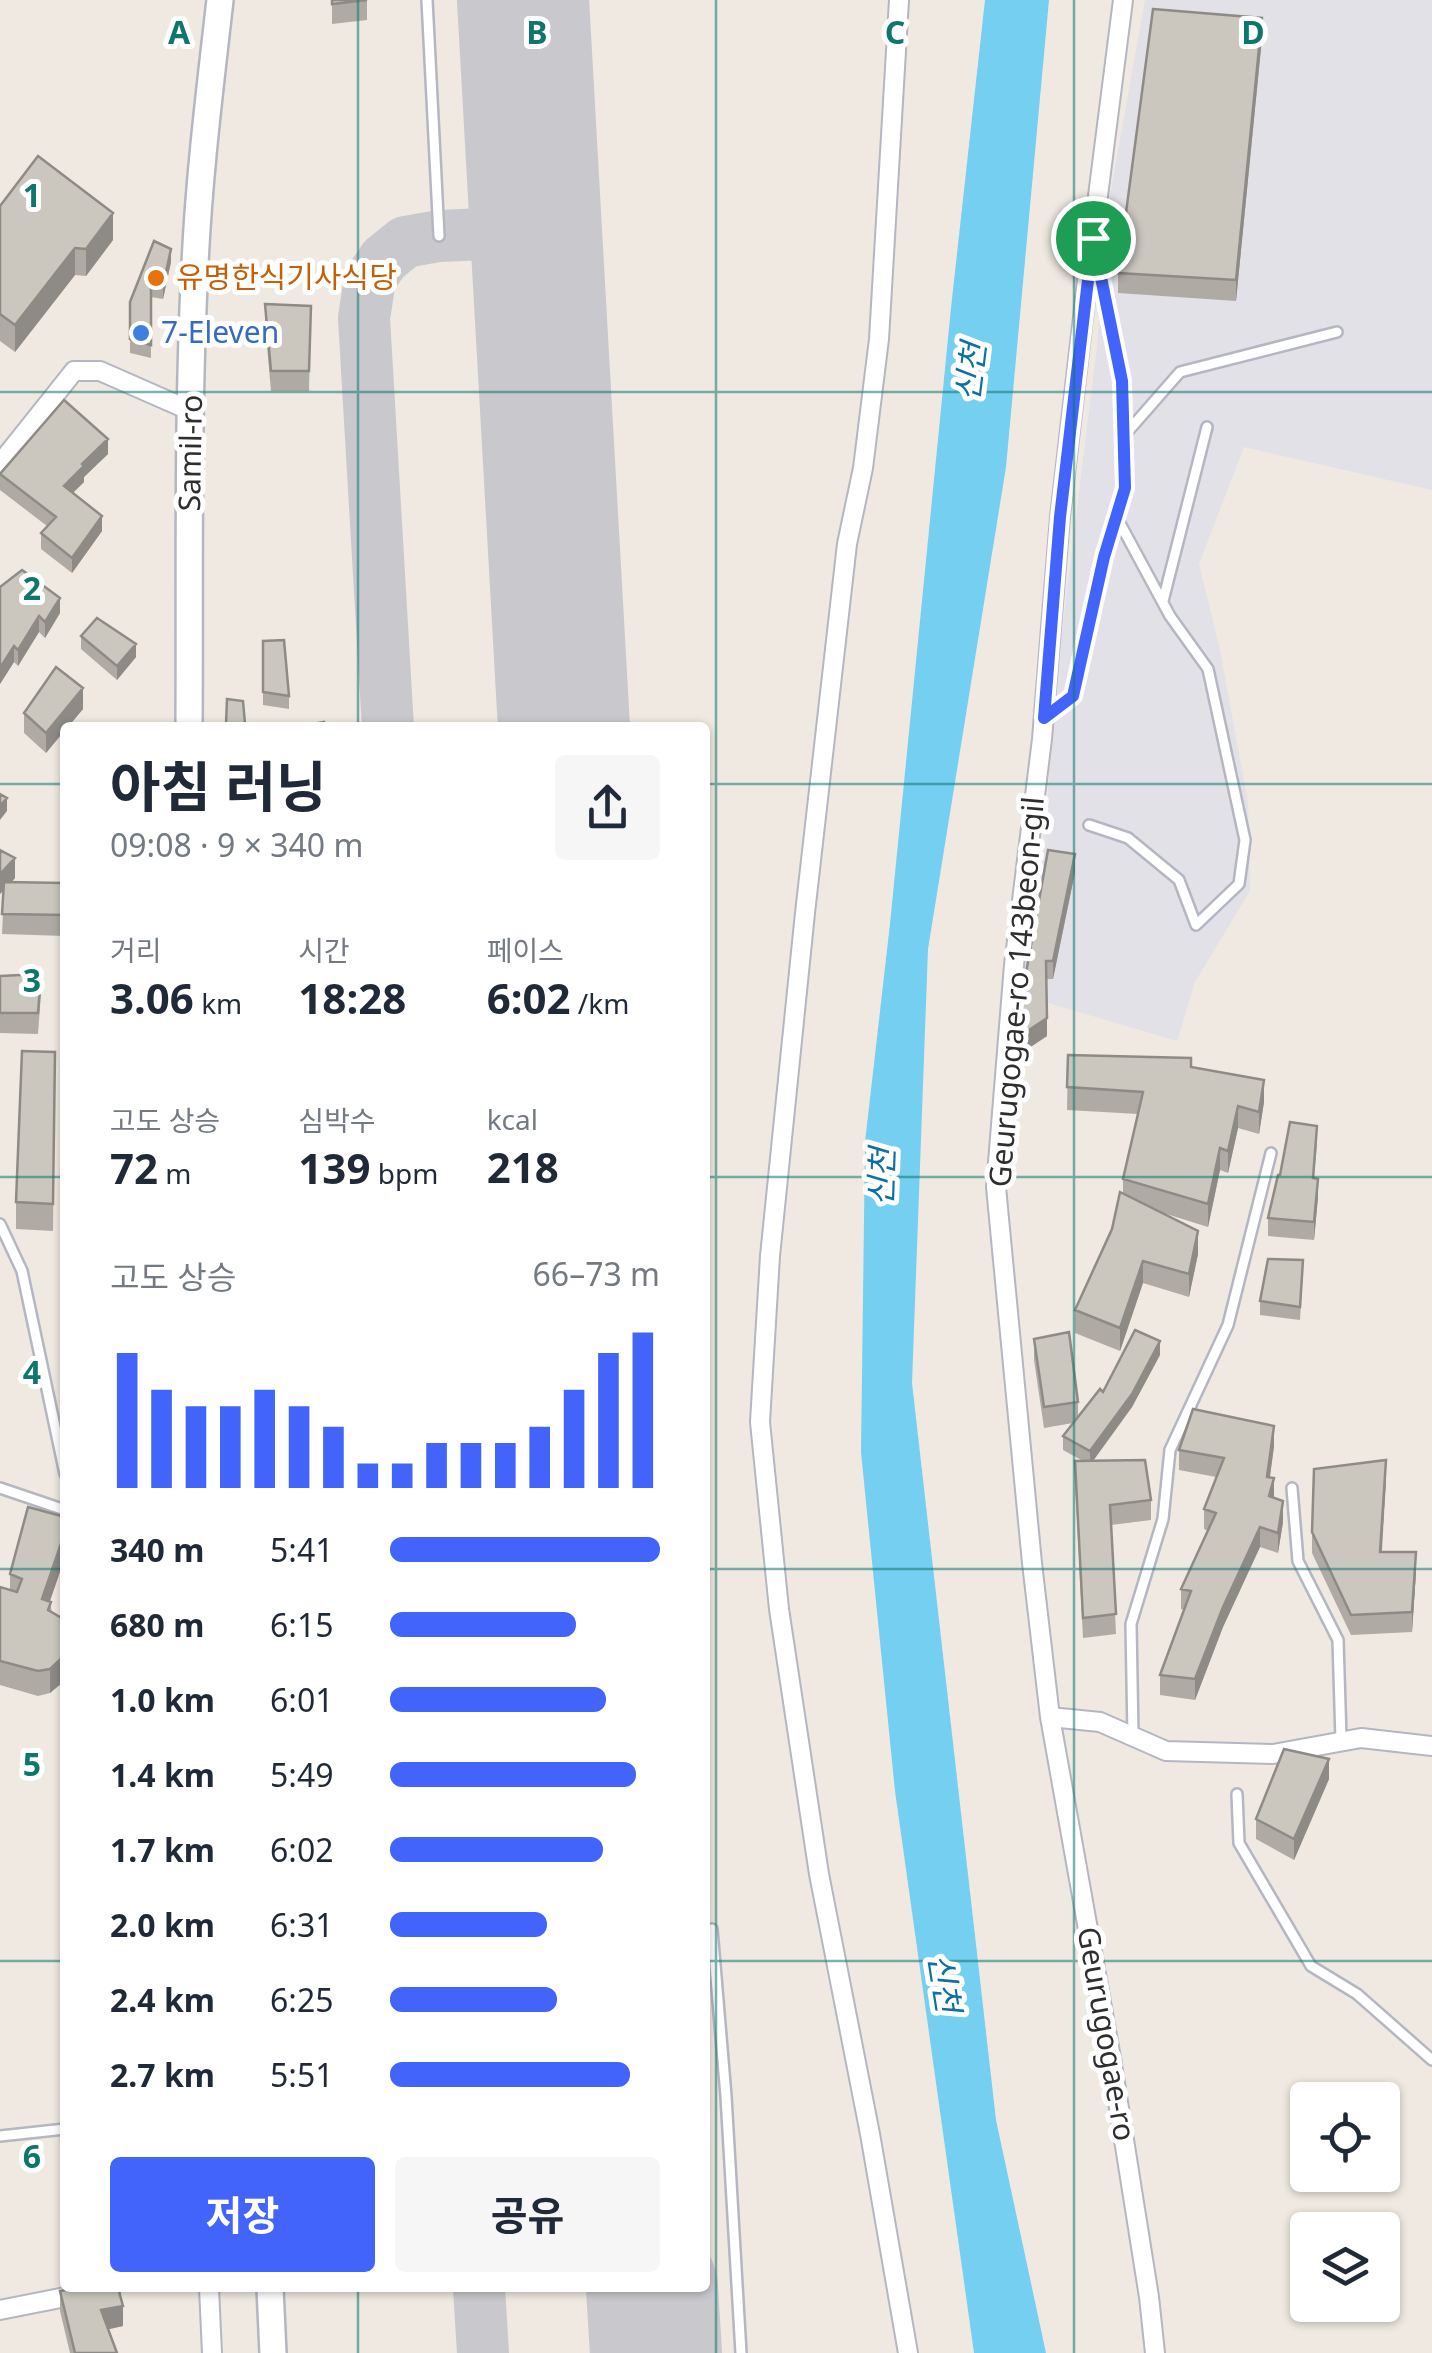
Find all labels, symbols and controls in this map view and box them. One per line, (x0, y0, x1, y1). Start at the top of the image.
text: A (168, 10, 191, 53)
text: B (526, 10, 548, 53)
text: C (885, 10, 905, 53)
text: D (1241, 10, 1265, 53)
text: 1 (23, 173, 41, 216)
pin (1051, 196, 1136, 281)
icon: arrive (1066, 211, 1121, 266)
place label: 유명한식기사식당 (176, 256, 397, 297)
marker: 유명한식기사식당 (145, 267, 167, 289)
place label: 7-Eleven (161, 311, 279, 352)
marker: 7-Eleven (130, 322, 152, 344)
water label: 신천 (945, 336, 995, 404)
street label: Samil-ro (168, 394, 211, 512)
text: 2 (23, 566, 41, 609)
text: 아침 러닝 (110, 748, 327, 823)
button: share (555, 755, 660, 860)
street label: Geurugogae-ro 143beon-gil (978, 795, 1053, 1189)
text: 09:08 · 9 × 340 m (110, 823, 363, 866)
text: 거리 (110, 931, 162, 969)
text: 시간 (298, 931, 350, 969)
text: 페이스 (487, 931, 564, 969)
text: 3 (23, 958, 41, 1001)
text: 3.06 (110, 969, 194, 1026)
text: 18:28 (298, 969, 406, 1026)
text: 6:02 (487, 969, 571, 1026)
text: km (194, 984, 242, 1022)
text: /km (571, 984, 629, 1022)
text: kcal (487, 1100, 538, 1138)
text: 고도 상승 (110, 1101, 220, 1139)
text: 심박수 (298, 1101, 376, 1139)
text: 218 (487, 1138, 559, 1195)
text: 72 (110, 1139, 158, 1196)
text: 139 (298, 1139, 370, 1196)
water label: 신천 (858, 1143, 903, 1207)
text: m (158, 1154, 192, 1192)
text: bpm (370, 1154, 438, 1192)
text: 66–73 m (533, 1252, 660, 1295)
text: 고도 상승 (110, 1255, 236, 1298)
text: 4 (23, 1350, 41, 1393)
text: 340 m (110, 1528, 204, 1571)
text: 5:41 (270, 1528, 334, 1571)
text: 680 m (110, 1603, 204, 1646)
text: 6:15 (270, 1603, 334, 1646)
text: 1.0 km (110, 1678, 215, 1721)
text: 6:01 (270, 1678, 334, 1721)
text: 5 (23, 1742, 41, 1785)
text: 1.4 km (110, 1753, 215, 1796)
text: 5:49 (270, 1753, 334, 1796)
text: 1.7 km (110, 1828, 215, 1871)
text: 6:02 (270, 1828, 334, 1871)
text: 2.0 km (110, 1903, 215, 1946)
text: 6:31 (270, 1903, 334, 1946)
street label: Geurugogae-ro (1068, 1924, 1146, 2144)
water label: 신천 (920, 1950, 972, 2019)
text: 2.4 km (110, 1978, 215, 2021)
text: 6:25 (270, 1978, 334, 2021)
text: 2.7 km (110, 2053, 215, 2096)
text: 5:51 (270, 2053, 334, 2096)
map controls (1290, 2082, 1400, 2322)
button: locate (1290, 2082, 1400, 2192)
text: 6 (23, 2134, 41, 2177)
button: 저장 (110, 2157, 375, 2272)
button: 공유 (395, 2157, 660, 2272)
button: layers (1290, 2212, 1400, 2322)

